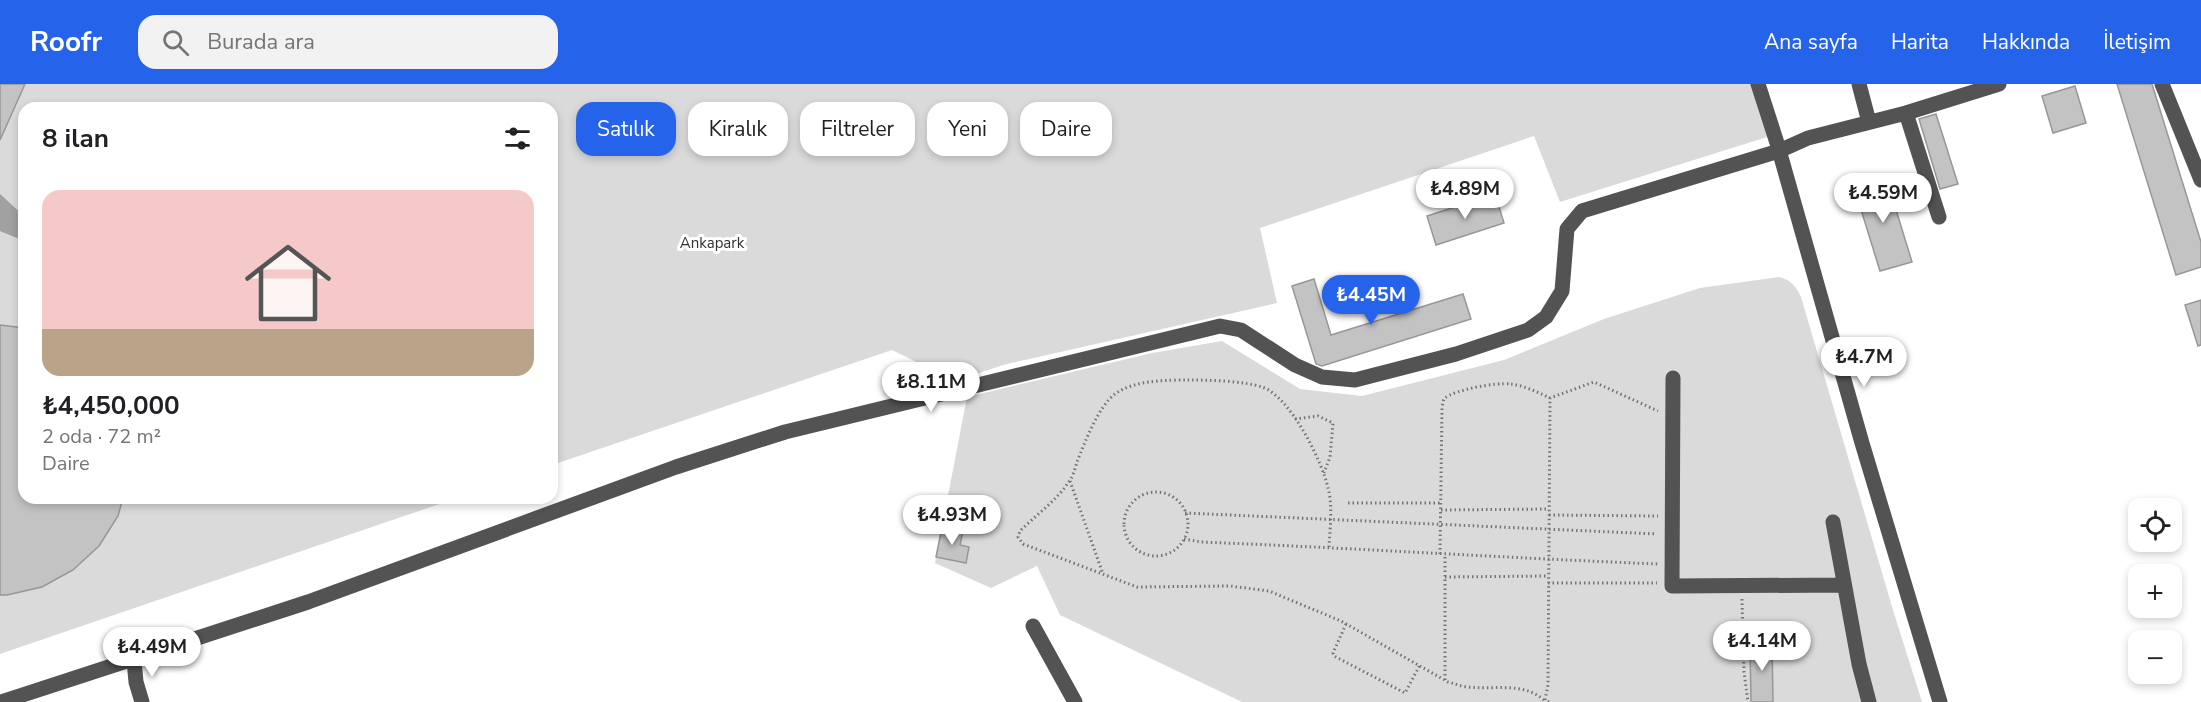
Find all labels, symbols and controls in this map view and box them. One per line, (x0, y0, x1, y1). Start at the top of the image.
search box (138, 15, 558, 69)
text: Roofr (30, 23, 102, 61)
icon: search (159, 26, 192, 59)
text: Burada ara (207, 27, 315, 57)
text: Ana sayfa (1764, 28, 1858, 56)
text: Harita (1891, 28, 1949, 56)
text: Hakkında (1982, 28, 2070, 56)
text: İletişim (2103, 28, 2171, 56)
chip: Satılık (576, 102, 676, 156)
chip: Kiralık (688, 102, 788, 156)
chip: Filtreler (800, 102, 915, 156)
chip: Yeni (927, 102, 1008, 156)
chip: Daire (1020, 102, 1112, 156)
text: 8 ilan (42, 121, 109, 156)
icon: filters (501, 122, 534, 155)
pin: ₺4.89M (1416, 169, 1514, 220)
pin: ₺4.59M (1834, 173, 1932, 224)
text: ₺4.89M (1430, 175, 1500, 202)
text: ₺4.59M (1848, 179, 1918, 206)
icon: home (234, 229, 342, 337)
park label: Ankapark (680, 233, 745, 253)
pin: ₺4.45M (1322, 275, 1420, 326)
text: ₺4.45M (1336, 281, 1406, 308)
pin: ₺4.7M (1822, 337, 1906, 388)
text: ₺4.7M (1835, 343, 1893, 370)
pin: ₺8.11M (882, 362, 980, 413)
text: ₺8.11M (896, 368, 966, 395)
text: ₺4,450,000 (42, 388, 180, 423)
text: 2 oda · 72 m² (42, 423, 161, 450)
text: Daire (42, 450, 90, 477)
pin: ₺4.93M (903, 495, 1001, 546)
map controls (2128, 498, 2182, 684)
button: locate (2128, 498, 2182, 552)
text: ₺4.93M (917, 501, 987, 528)
button: + (2128, 564, 2182, 618)
pin: ₺4.14M (1713, 621, 1811, 672)
pin: ₺4.49M (103, 627, 201, 678)
text: ₺4.14M (1727, 627, 1797, 654)
button: − (2128, 630, 2182, 684)
text: ₺4.49M (117, 633, 187, 660)

